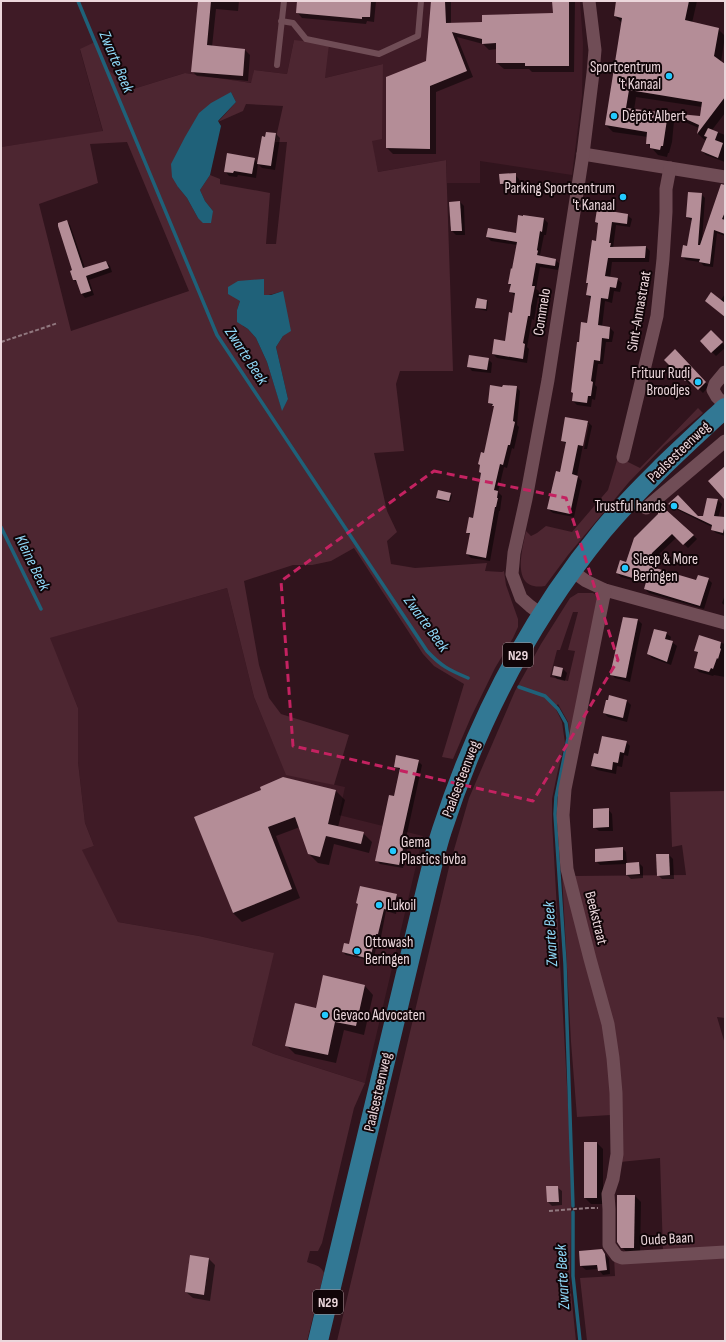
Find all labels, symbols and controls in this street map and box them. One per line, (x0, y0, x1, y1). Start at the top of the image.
water label: Zwarte Beek (94, 27, 138, 97)
place label: Sportcentrum 't Kanaal (590, 58, 661, 94)
marker: Sportcentrum 't Kanaal (664, 71, 674, 81)
place label: Dépôt Albert (622, 107, 686, 126)
marker: Dépôt Albert (609, 111, 619, 121)
place label: Parking Sportcentrum 't Kanaal (504, 179, 615, 215)
marker: Parking Sportcentrum 't Kanaal (618, 192, 628, 202)
street label: Sint-Annastraat (623, 269, 655, 353)
street label: Commelo (529, 287, 555, 337)
water label: Zwarte Beek (220, 323, 272, 389)
place label: Frituur Rudi Broodjes (631, 364, 690, 400)
marker: Frituur Rudi Broodjes (693, 377, 703, 387)
street label: Paalsesteenweg (643, 417, 715, 487)
place label: Trustful hands (594, 497, 666, 516)
marker: Trustful hands (669, 501, 679, 511)
water label: Kleine Beek (10, 532, 54, 595)
place label: Sleep & More Beringen (633, 550, 698, 586)
marker: Sleep & More Beringen (620, 563, 630, 573)
water label: Zwarte Beek (399, 591, 453, 657)
road number: N29 (503, 643, 533, 667)
street label: Paalsesteenweg (438, 738, 484, 820)
place label: Gema Plastics bvba (401, 833, 467, 869)
marker: Gema Plastics bvba (388, 846, 398, 856)
street label: Beekstraat (580, 889, 612, 947)
place label: Lukoil (387, 896, 416, 915)
marker: Lukoil (374, 900, 384, 910)
water label: Zwarte Beek (540, 900, 562, 968)
place label: Ottowash Beringen (365, 933, 413, 969)
marker: Ottowash Beringen (352, 946, 362, 956)
place label: Gevaco Advocaten (333, 1006, 425, 1025)
marker: Gevaco Advocaten (320, 1010, 330, 1020)
street label: Paalsesteenweg (360, 1051, 396, 1133)
street label: Oude Baan (640, 1228, 694, 1250)
water label: Zwarte Beek (552, 1243, 574, 1311)
road number: N29 (313, 1290, 343, 1314)

